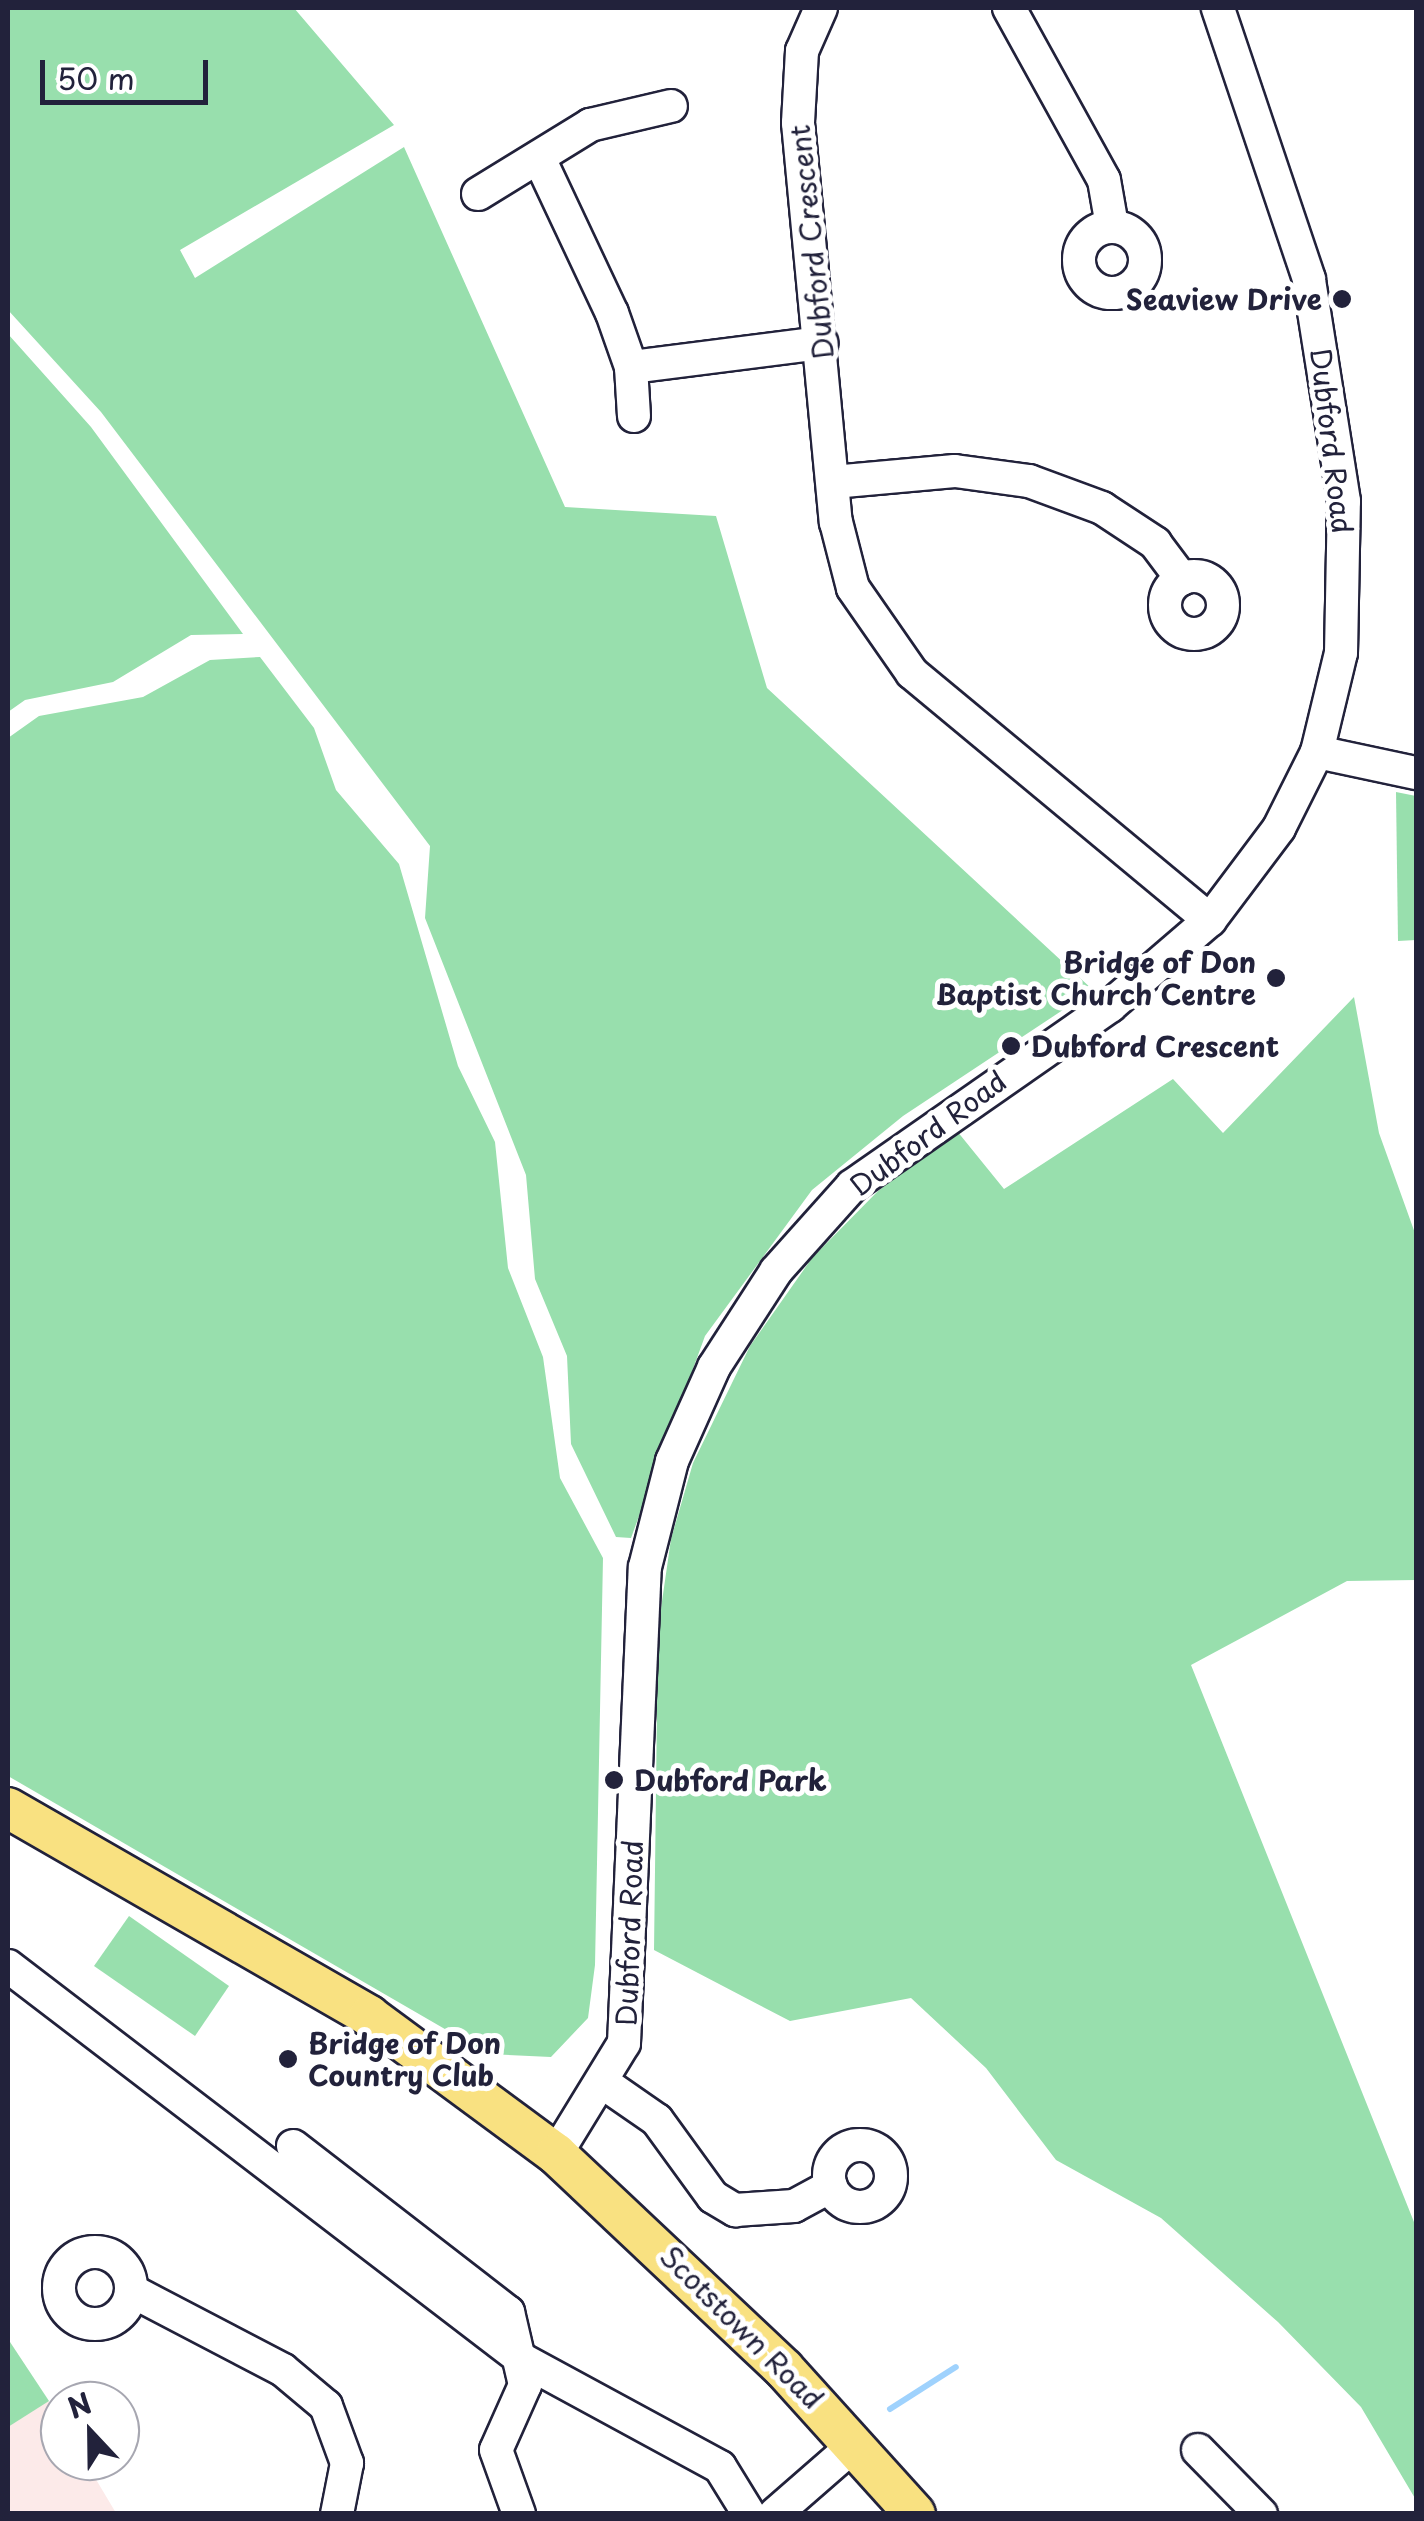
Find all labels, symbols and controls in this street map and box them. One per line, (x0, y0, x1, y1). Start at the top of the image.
scale bar (45, 40, 212, 102)
text: 50 m (57, 55, 135, 100)
street label: Dubford Crescent (782, 123, 840, 361)
place label: Seaview Drive (1126, 282, 1322, 316)
marker: Seaview Drive (1331, 288, 1353, 310)
street label: Dubford Road (1304, 347, 1360, 535)
place label: Bridge of Don Baptist Church Centre (934, 945, 1256, 1011)
marker: Bridge of Don Baptist Church Centre (1265, 967, 1287, 989)
place label: Dubford Crescent (1031, 1029, 1279, 1063)
marker: Dubford Crescent (1000, 1035, 1022, 1057)
street label: Dubford Road (844, 1064, 1012, 1202)
place label: Dubford Park (634, 1763, 828, 1797)
marker: Dubford Park (603, 1769, 625, 1791)
street label: Dubford Road (609, 1839, 649, 2027)
place label: Bridge of Don Country Club (308, 2026, 503, 2092)
marker: Bridge of Don Country Club (277, 2048, 299, 2070)
street label: Scotstown Road (654, 2239, 830, 2415)
text: N (61, 2380, 98, 2429)
north arrow (40, 2381, 140, 2481)

